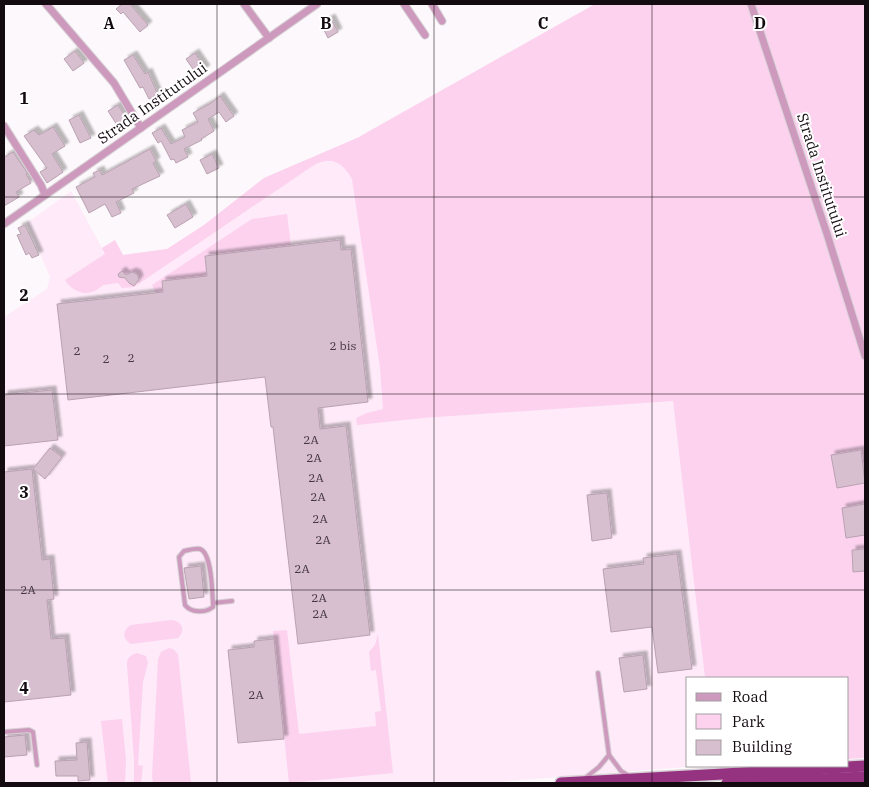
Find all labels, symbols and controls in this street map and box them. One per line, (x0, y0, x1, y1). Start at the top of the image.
text: A (103, 13, 115, 33)
text: B (320, 13, 332, 33)
text: C (538, 13, 548, 33)
text: D (754, 13, 766, 33)
street label: Strada Institutului (94, 58, 211, 148)
text: 1 (19, 88, 29, 108)
street label: Strada Institutului (793, 111, 851, 240)
text: 2 (19, 285, 29, 305)
house number: 2 bis (330, 338, 357, 353)
house number: 2 (73, 343, 81, 358)
house number: 2 (127, 350, 135, 365)
house number: 2 (102, 351, 110, 366)
house number: 2A (303, 432, 319, 447)
house number: 2A (306, 450, 322, 465)
house number: 2A (308, 470, 324, 485)
text: 3 (19, 482, 29, 502)
house number: 2A (310, 489, 326, 504)
house number: 2A (312, 511, 328, 526)
house number: 2A (315, 532, 331, 547)
house number: 2A (294, 561, 310, 576)
house number: 2A (20, 582, 36, 597)
house number: 2A (311, 590, 327, 605)
house number: 2A (312, 606, 328, 621)
legend (686, 677, 849, 767)
text: 4 (19, 678, 29, 698)
house number: 2A (248, 687, 264, 702)
text: Road (732, 687, 768, 706)
text: Park (732, 712, 765, 731)
text: Building (732, 737, 792, 756)

